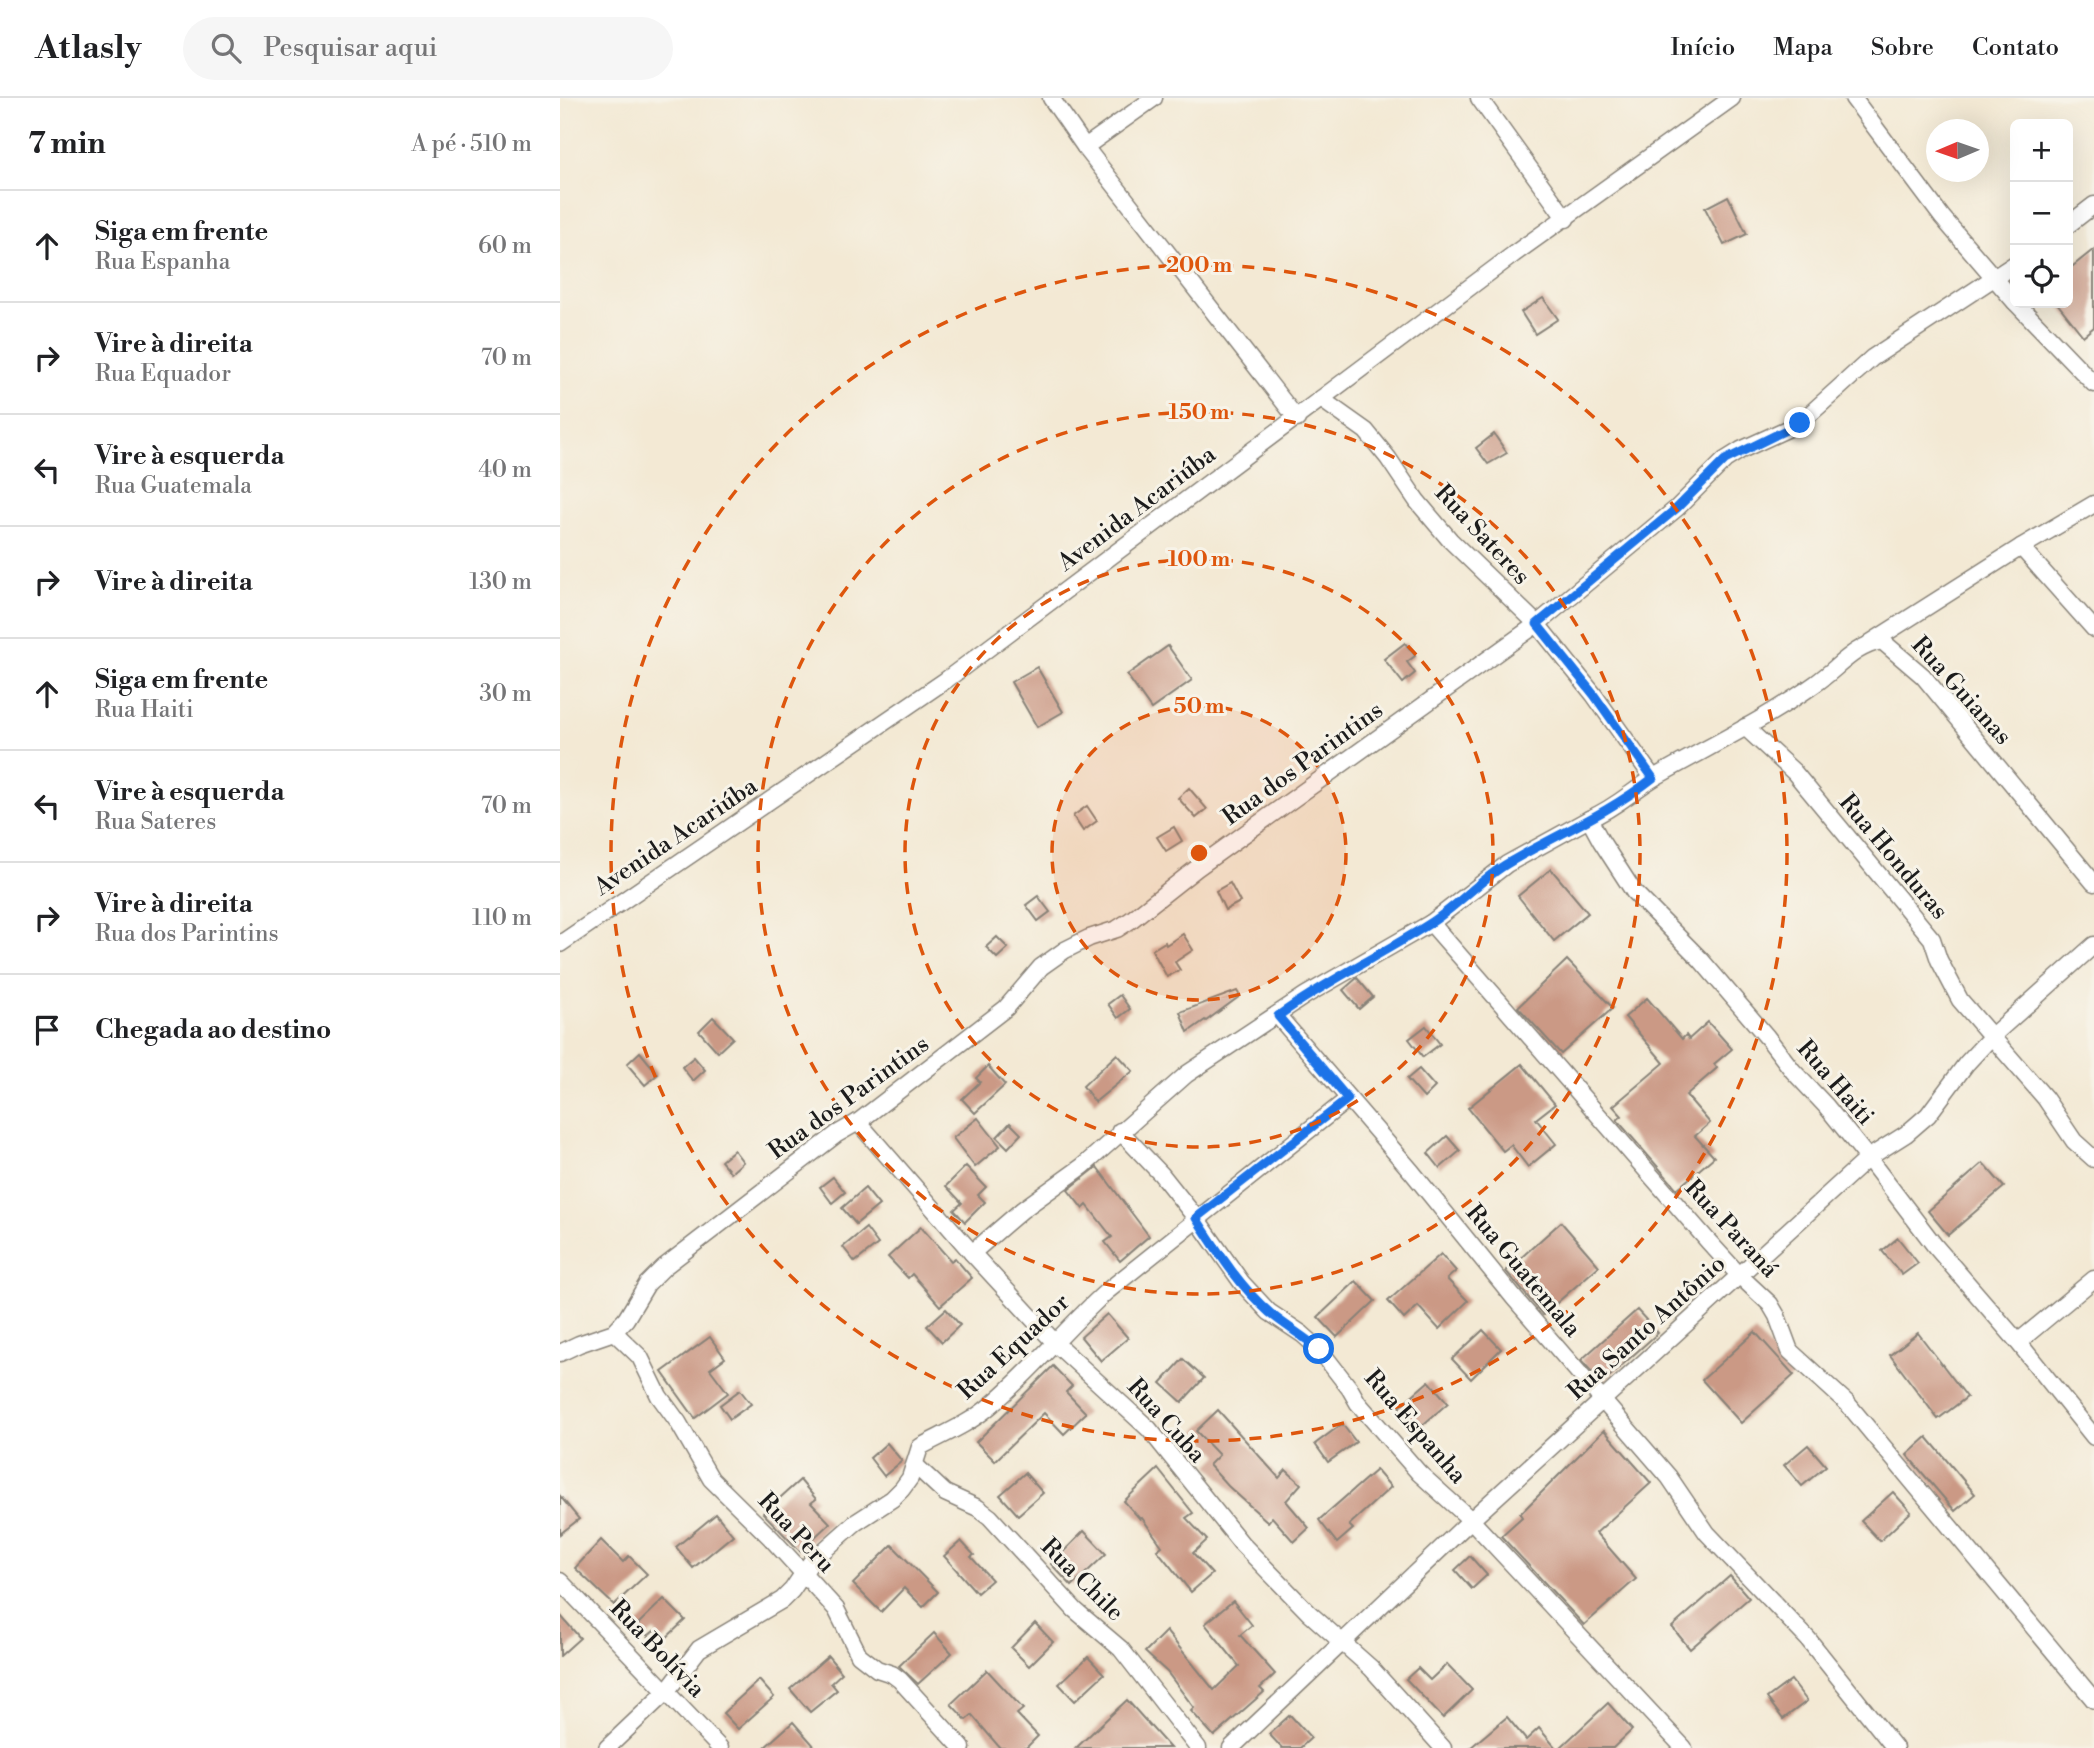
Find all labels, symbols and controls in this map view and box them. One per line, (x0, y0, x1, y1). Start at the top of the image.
search box (183, 17, 673, 80)
text: Atlasly (35, 28, 141, 69)
icon: search (207, 29, 245, 67)
text: Pesquisar aqui (263, 32, 437, 64)
text: Início (1671, 33, 1735, 63)
text: Mapa (1773, 33, 1833, 63)
text: Sobre (1871, 33, 1934, 63)
text: Contato (1972, 33, 2059, 63)
north arrow (1926, 119, 1989, 182)
map controls (2010, 119, 2073, 308)
button: + (2010, 119, 2073, 182)
text: 7 min (28, 125, 106, 163)
text: A pé · 510 m (411, 130, 532, 158)
button: − (2010, 182, 2073, 245)
text: Siga em frente (95, 216, 268, 248)
icon: ahead (28, 227, 66, 265)
text: 60 m (478, 232, 532, 260)
button: locate (2010, 245, 2073, 308)
text: Rua Espanha (95, 248, 230, 276)
text: 200 m (1166, 253, 1232, 279)
text: Vire à direita (95, 328, 253, 360)
icon: right (28, 339, 66, 377)
text: 70 m (481, 344, 532, 372)
text: Rua Equador (95, 360, 231, 388)
text: 150 m (1169, 400, 1229, 426)
route end (1784, 407, 1815, 438)
street label: Avenida Acariúba (1051, 439, 1223, 579)
text: Vire à esquerda (95, 440, 285, 472)
icon: left (28, 451, 66, 489)
text: 40 m (478, 456, 532, 484)
text: Rua Guatemala (95, 472, 252, 500)
street label: Rua Sateres (1428, 479, 1536, 591)
text: 100 m (1168, 547, 1230, 573)
icon: right (28, 563, 66, 601)
text: Vire à direita (95, 566, 253, 598)
text: 130 m (469, 568, 532, 596)
street label: Rua Guianas (1904, 631, 2018, 751)
text: Siga em frente (95, 664, 268, 696)
icon: ahead (28, 675, 66, 713)
text: 30 m (479, 680, 532, 708)
text: 50 m (1174, 694, 1224, 720)
text: Rua Haiti (95, 696, 194, 724)
street label: Rua dos Parintins (1217, 696, 1389, 832)
street label: Avenida Acariúba (588, 771, 764, 903)
text: Vire à esquerda (95, 776, 285, 808)
icon: left (28, 787, 66, 825)
street label: Rua Honduras (1832, 788, 1954, 926)
text: 70 m (481, 792, 532, 820)
text: Rua Sateres (95, 808, 216, 836)
centre of rings (1187, 841, 1211, 865)
text: Vire à direita (95, 888, 253, 920)
icon: right (28, 899, 66, 937)
text: 110 m (472, 904, 532, 932)
text: Rua dos Parintins (95, 920, 279, 948)
icon: arrive (28, 1011, 66, 1049)
text: Chegada ao destino (95, 1014, 331, 1046)
street label: Rua dos Parintins (763, 1030, 935, 1166)
street label: Rua Haiti (1790, 1034, 1880, 1132)
street label: Rua Paraná (1678, 1174, 1785, 1285)
street label: Rua Guatemala (1459, 1199, 1588, 1344)
street label: Rua Santo Antônio (1562, 1249, 1732, 1407)
street label: Rua Equador (952, 1288, 1076, 1406)
route start (1303, 1333, 1334, 1364)
street label: Rua Espanha (1357, 1364, 1473, 1491)
street label: Rua Cuba (1120, 1373, 1212, 1470)
street label: Rua Peru (751, 1487, 841, 1580)
street label: Rua Chile (1034, 1532, 1130, 1628)
street label: Rua Bolívia (603, 1594, 712, 1705)

